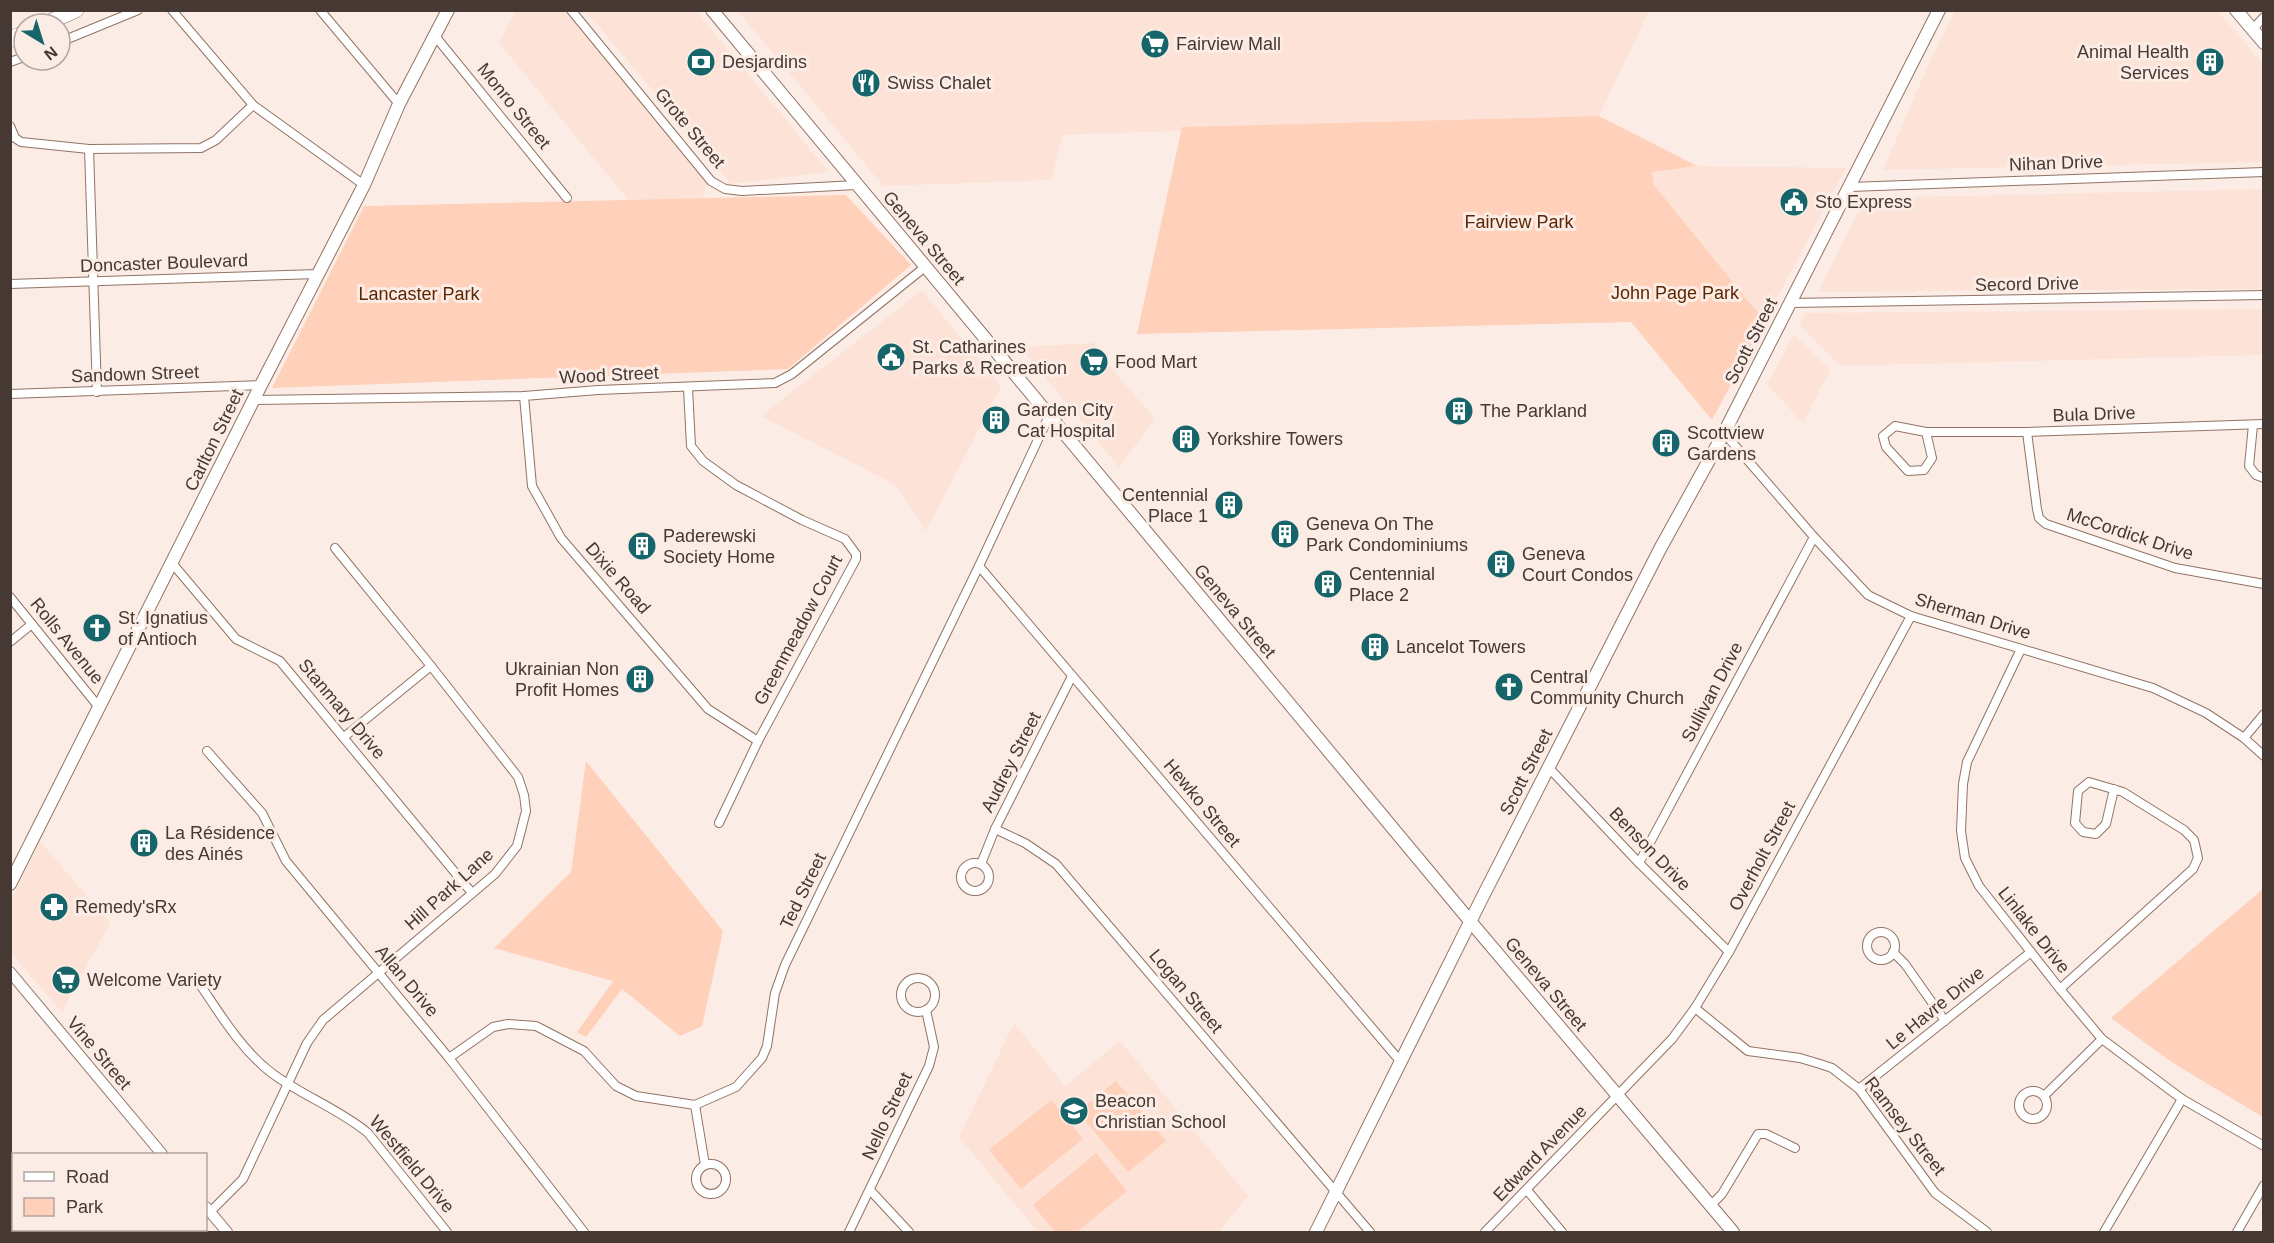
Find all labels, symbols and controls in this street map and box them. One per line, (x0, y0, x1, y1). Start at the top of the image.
north arrow (12, 12, 72, 72)
supermarket icon: Fairview Mall (1139, 28, 1171, 60)
place label: Fairview Mall (1176, 34, 1281, 54)
place label: Animal Health Services (2077, 42, 2189, 83)
text: N (41, 43, 61, 64)
bank icon: Desjardins (685, 46, 717, 78)
building icon: Animal Health Services (2194, 46, 2226, 78)
place label: Desjardins (722, 52, 807, 72)
street label: Monro Street (473, 59, 555, 153)
restaurant icon: Swiss Chalet (850, 67, 882, 99)
place label: Swiss Chalet (887, 73, 991, 93)
street label: Grote Street (651, 84, 729, 172)
street label: Nihan Drive (2009, 151, 2103, 175)
public building icon: Sto Express (1778, 186, 1810, 218)
street label: Geneva Street (879, 187, 969, 289)
place label: Sto Express (1815, 192, 1912, 212)
park label: Fairview Park (1464, 212, 1575, 232)
street label: Doncaster Boulevard (80, 250, 248, 276)
street label: Secord Drive (1975, 273, 2079, 295)
park label: John Page Park (1611, 283, 1740, 303)
park label: Lancaster Park (358, 284, 481, 304)
street label: Scott Street (1721, 295, 1781, 387)
place label: St. Catharines Parks & Recreation (912, 337, 1067, 378)
public building icon: St. Catharines Parks & Recreation (875, 341, 907, 373)
supermarket icon: Food Mart (1078, 346, 1110, 378)
place label: Food Mart (1115, 352, 1197, 372)
street label: Sandown Street (71, 362, 199, 386)
street label: Wood Street (559, 362, 659, 388)
street label: Carlton Street (181, 386, 247, 494)
building icon: The Parkland (1443, 395, 1475, 427)
place label: Garden City Cat Hospital (1017, 400, 1115, 441)
place label: The Parkland (1480, 401, 1587, 421)
street label: Bula Drive (2052, 403, 2136, 425)
building icon: Garden City Cat Hospital (980, 404, 1012, 436)
building icon: Yorkshire Towers (1170, 423, 1202, 455)
place label: Scottview Gardens (1687, 423, 1765, 464)
building icon: Scottview Gardens (1650, 427, 1682, 459)
place label: Yorkshire Towers (1207, 429, 1343, 449)
place label: Centennial Place 1 (1122, 485, 1208, 526)
building icon: Centennial Place 1 (1213, 489, 1245, 521)
street label: McCordick Drive (2064, 504, 2196, 564)
place label: Geneva On The Park Condominiums (1306, 514, 1468, 555)
building icon: Geneva On The Park Condominiums (1269, 518, 1301, 550)
place label: Paderewski Society Home (663, 526, 775, 567)
building icon: Paderewski Society Home (626, 530, 658, 562)
street label: Dixie Road (582, 538, 654, 618)
place label: Geneva Court Condos (1522, 544, 1633, 585)
building icon: Geneva Court Condos (1485, 548, 1517, 580)
street label: Greenmeadow Court (750, 552, 846, 708)
street label: Geneva Street (1190, 560, 1280, 662)
place label: Centennial Place 2 (1349, 564, 1435, 605)
building icon: Centennial Place 2 (1312, 568, 1344, 600)
street label: Sherman Drive (1913, 589, 2033, 643)
street label: Rolls Avenue (26, 594, 108, 688)
place label: St. Ignatius of Antioch (118, 608, 208, 649)
church icon: St. Ignatius of Antioch (81, 612, 113, 644)
building icon: Lancelot Towers (1359, 631, 1391, 663)
place label: Lancelot Towers (1396, 637, 1526, 657)
street label: Sullivan Drive (1677, 639, 1747, 745)
street label: Stanmary Drive (294, 655, 390, 763)
place label: Ukrainian Non Profit Homes (505, 659, 619, 700)
building icon: Ukrainian Non Profit Homes (624, 663, 656, 695)
place label: Central Community Church (1530, 667, 1684, 708)
church icon: Central Community Church (1493, 671, 1525, 703)
street label: Audrey Street (977, 708, 1045, 816)
street label: Scott Street (1496, 726, 1556, 818)
street label: Hewko Street (1160, 755, 1244, 851)
street label: Overholt Street (1725, 798, 1799, 914)
street label: Benson Drive (1605, 803, 1695, 895)
place label: La Résidence des Ainés (165, 823, 275, 864)
building icon: La Résidence des Ainés (128, 827, 160, 859)
street label: Hill Park Lane (401, 844, 497, 934)
street label: Ted Street (776, 850, 830, 932)
street label: Linlake Drive (1994, 883, 2074, 977)
pharmacy icon: Remedy'sRx (38, 891, 70, 923)
place label: Remedy'sRx (75, 897, 176, 917)
street label: Geneva Street (1501, 933, 1591, 1035)
street label: Allan Drive (371, 941, 443, 1021)
street label: Logan Street (1145, 945, 1227, 1037)
street label: Le Havre Drive (1882, 962, 1988, 1054)
supermarket icon: Welcome Variety (50, 964, 82, 996)
place label: Welcome Variety (87, 970, 221, 990)
street label: Vine Street (63, 1013, 135, 1093)
street label: Nello Street (858, 1069, 916, 1163)
street label: Ramsey Street (1860, 1073, 1950, 1179)
place label: Beacon Christian School (1095, 1091, 1226, 1132)
school or university icon: Beacon Christian School (1058, 1095, 1090, 1127)
street label: Edward Avenue (1489, 1101, 1591, 1205)
street label: Westfield Drive (366, 1111, 458, 1217)
legend (12, 1153, 207, 1231)
text: Road (66, 1167, 109, 1187)
text: Park (66, 1197, 104, 1217)

